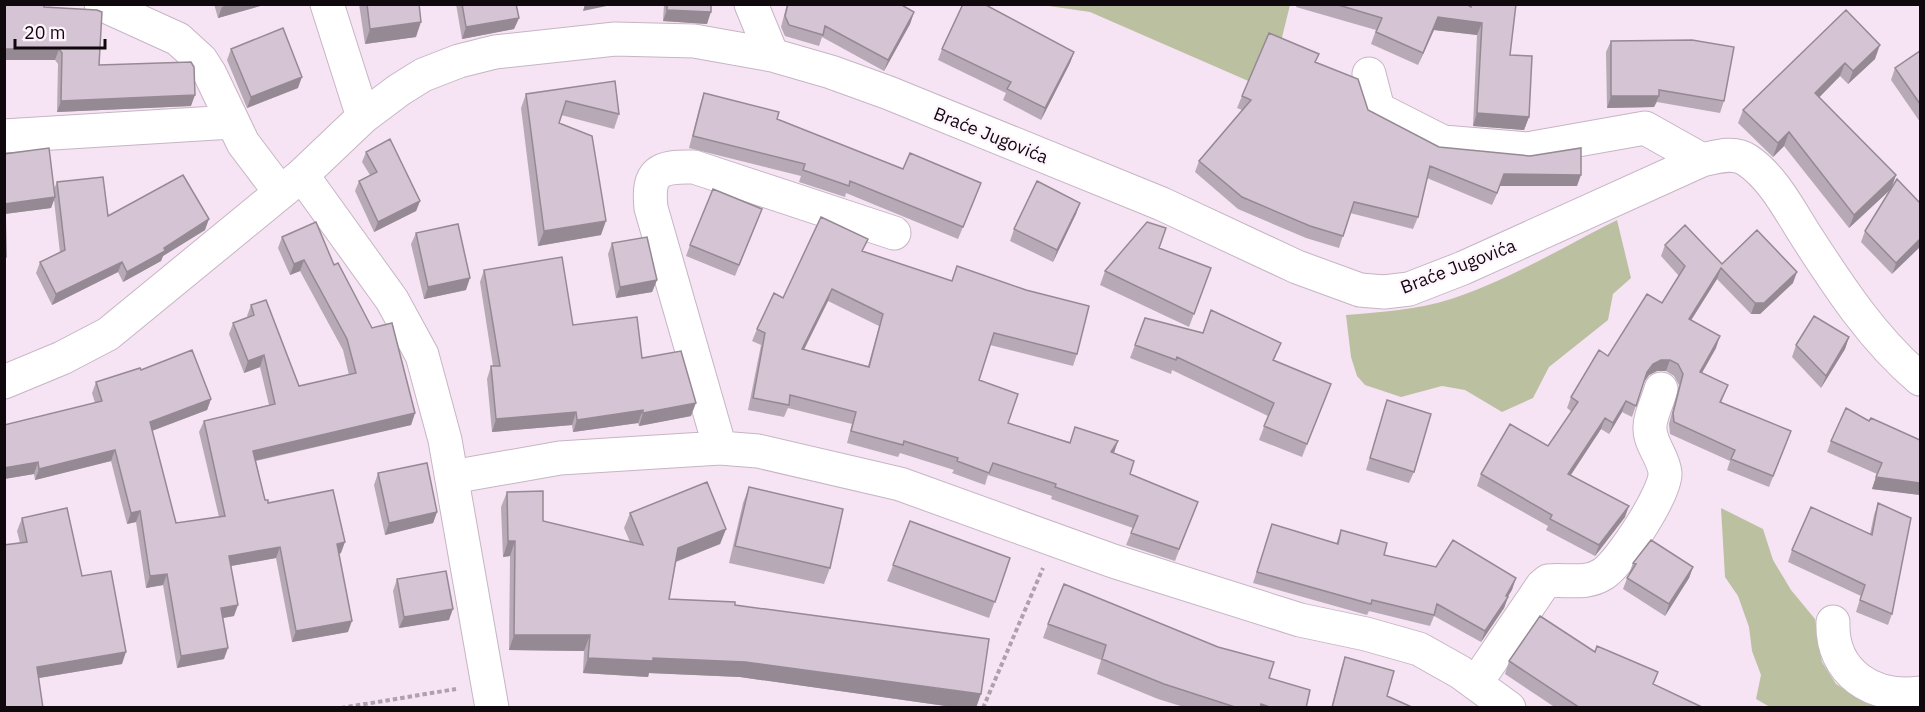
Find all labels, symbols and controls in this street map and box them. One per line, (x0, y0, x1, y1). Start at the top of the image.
scale bar (15, 12, 105, 50)
text: 20 m (24, 21, 66, 44)
street label: Braće Jugovića (930, 102, 1052, 169)
street label: Braće Jugovića (1397, 233, 1519, 299)

